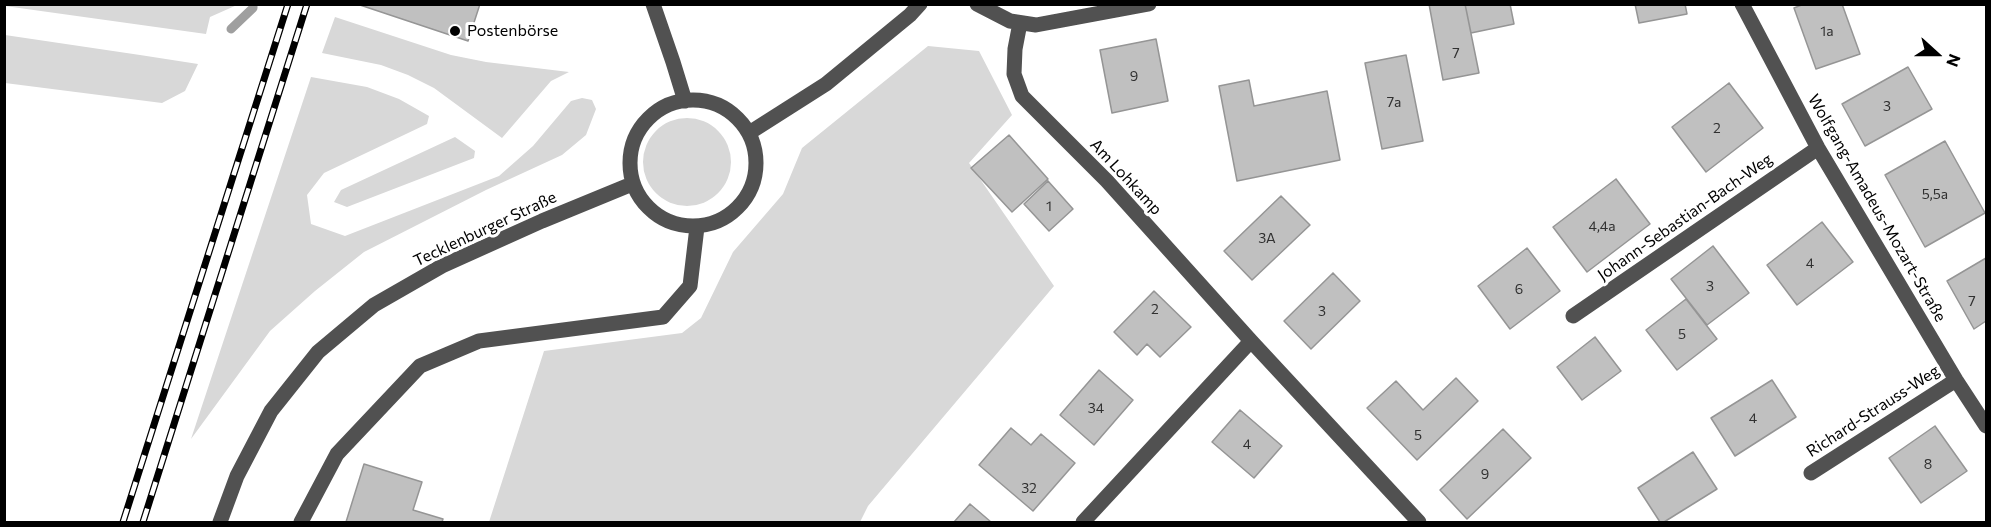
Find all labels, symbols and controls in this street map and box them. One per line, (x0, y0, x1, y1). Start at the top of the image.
place label: Postenbörse (467, 21, 558, 41)
house number: 1a (1820, 23, 1834, 39)
marker: Postenbörse (448, 24, 462, 38)
north arrow (1907, 24, 1967, 84)
house number: 7 (1452, 45, 1460, 61)
text: N (1943, 52, 1965, 70)
house number: 9 (1130, 68, 1138, 84)
street label: Wolfgang-Amadeus-Mozart-Straße (1804, 91, 1950, 325)
house number: 7a (1387, 94, 1401, 110)
house number: 3 (1883, 98, 1891, 114)
house number: 2 (1713, 120, 1721, 136)
street label: Am Lohkamp (1086, 135, 1166, 219)
street label: Johann-Sebastian-Bach-Weg (1594, 149, 1776, 285)
house number: 5,5a (1922, 186, 1948, 202)
street label: Tecklenburger Straße (411, 187, 559, 271)
house number: 1 (1046, 198, 1052, 214)
house number: 4,4a (1588, 218, 1616, 234)
house number: 3A (1258, 230, 1276, 246)
house number: 4 (1806, 255, 1814, 271)
house number: 3 (1706, 278, 1714, 294)
house number: 6 (1515, 281, 1523, 297)
house number: 7 (1968, 293, 1976, 309)
house number: 2 (1151, 301, 1159, 317)
house number: 3 (1318, 303, 1326, 319)
house number: 5 (1678, 326, 1686, 342)
street label: Richard-Strauss-Weg (1803, 361, 1943, 461)
house number: 34 (1088, 400, 1104, 416)
house number: 4 (1749, 410, 1757, 426)
house number: 5 (1414, 427, 1422, 443)
house number: 4 (1243, 436, 1251, 452)
house number: 8 (1924, 456, 1932, 472)
house number: 9 (1481, 466, 1489, 482)
house number: 32 (1021, 480, 1037, 496)

